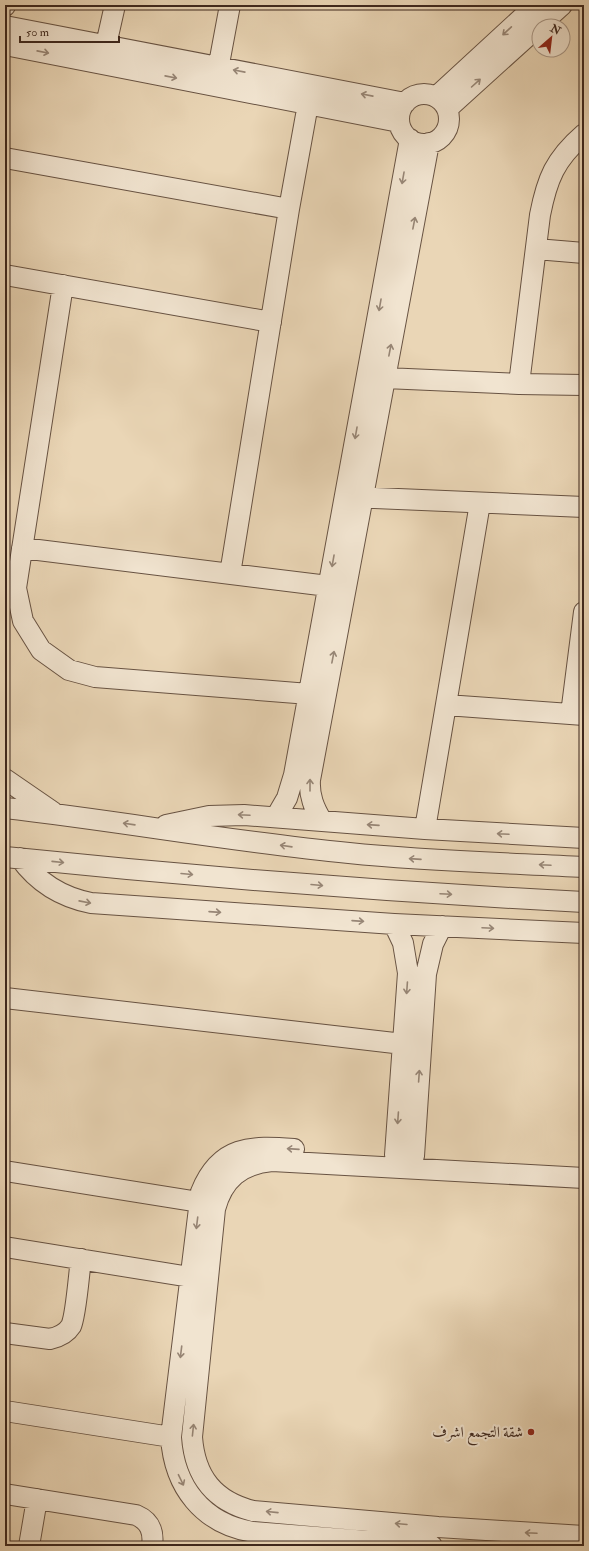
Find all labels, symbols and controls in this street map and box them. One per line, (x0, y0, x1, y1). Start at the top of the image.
scale bar (20, 18, 119, 44)
north arrow (531, 18, 571, 58)
text: N (547, 21, 564, 38)
text: 50 m (26, 25, 50, 40)
one-way arrow (502, 27, 512, 36)
one-way arrow (36, 48, 49, 56)
one-way arrow (233, 66, 246, 74)
one-way arrow (164, 73, 177, 81)
one-way arrow (471, 78, 481, 88)
one-way arrow (360, 91, 373, 99)
one-way arrow (399, 171, 407, 184)
one-way arrow (411, 217, 419, 230)
one-way arrow (375, 299, 383, 312)
one-way arrow (387, 344, 395, 357)
one-way arrow (352, 426, 360, 439)
one-way arrow (329, 554, 337, 567)
one-way arrow (329, 651, 337, 664)
one-way arrow (306, 779, 314, 792)
one-way arrow (238, 811, 251, 819)
one-way arrow (123, 820, 136, 828)
one-way arrow (367, 821, 380, 829)
one-way arrow (497, 830, 510, 837)
one-way arrow (280, 842, 293, 850)
one-way arrow (409, 855, 422, 862)
one-way arrow (51, 858, 64, 866)
one-way arrow (539, 861, 552, 868)
one-way arrow (180, 871, 193, 878)
one-way arrow (310, 882, 323, 889)
one-way arrow (439, 891, 452, 898)
one-way arrow (78, 898, 91, 906)
one-way arrow (208, 908, 221, 915)
one-way arrow (351, 918, 364, 925)
one-way arrow (481, 925, 494, 932)
one-way arrow (404, 981, 411, 994)
one-way arrow (416, 1070, 423, 1083)
one-way arrow (394, 1111, 401, 1124)
one-way arrow (287, 1145, 300, 1152)
one-way arrow (193, 1216, 201, 1229)
one-way arrow (177, 1345, 185, 1358)
place label: شقة التجمع اشرف (432, 1423, 523, 1446)
one-way arrow (189, 1424, 196, 1437)
marker: شقة التجمع اشرف (526, 1427, 536, 1437)
one-way arrow (178, 1474, 185, 1486)
one-way arrow (266, 1509, 279, 1516)
one-way arrow (395, 1521, 408, 1528)
one-way arrow (525, 1530, 538, 1537)

